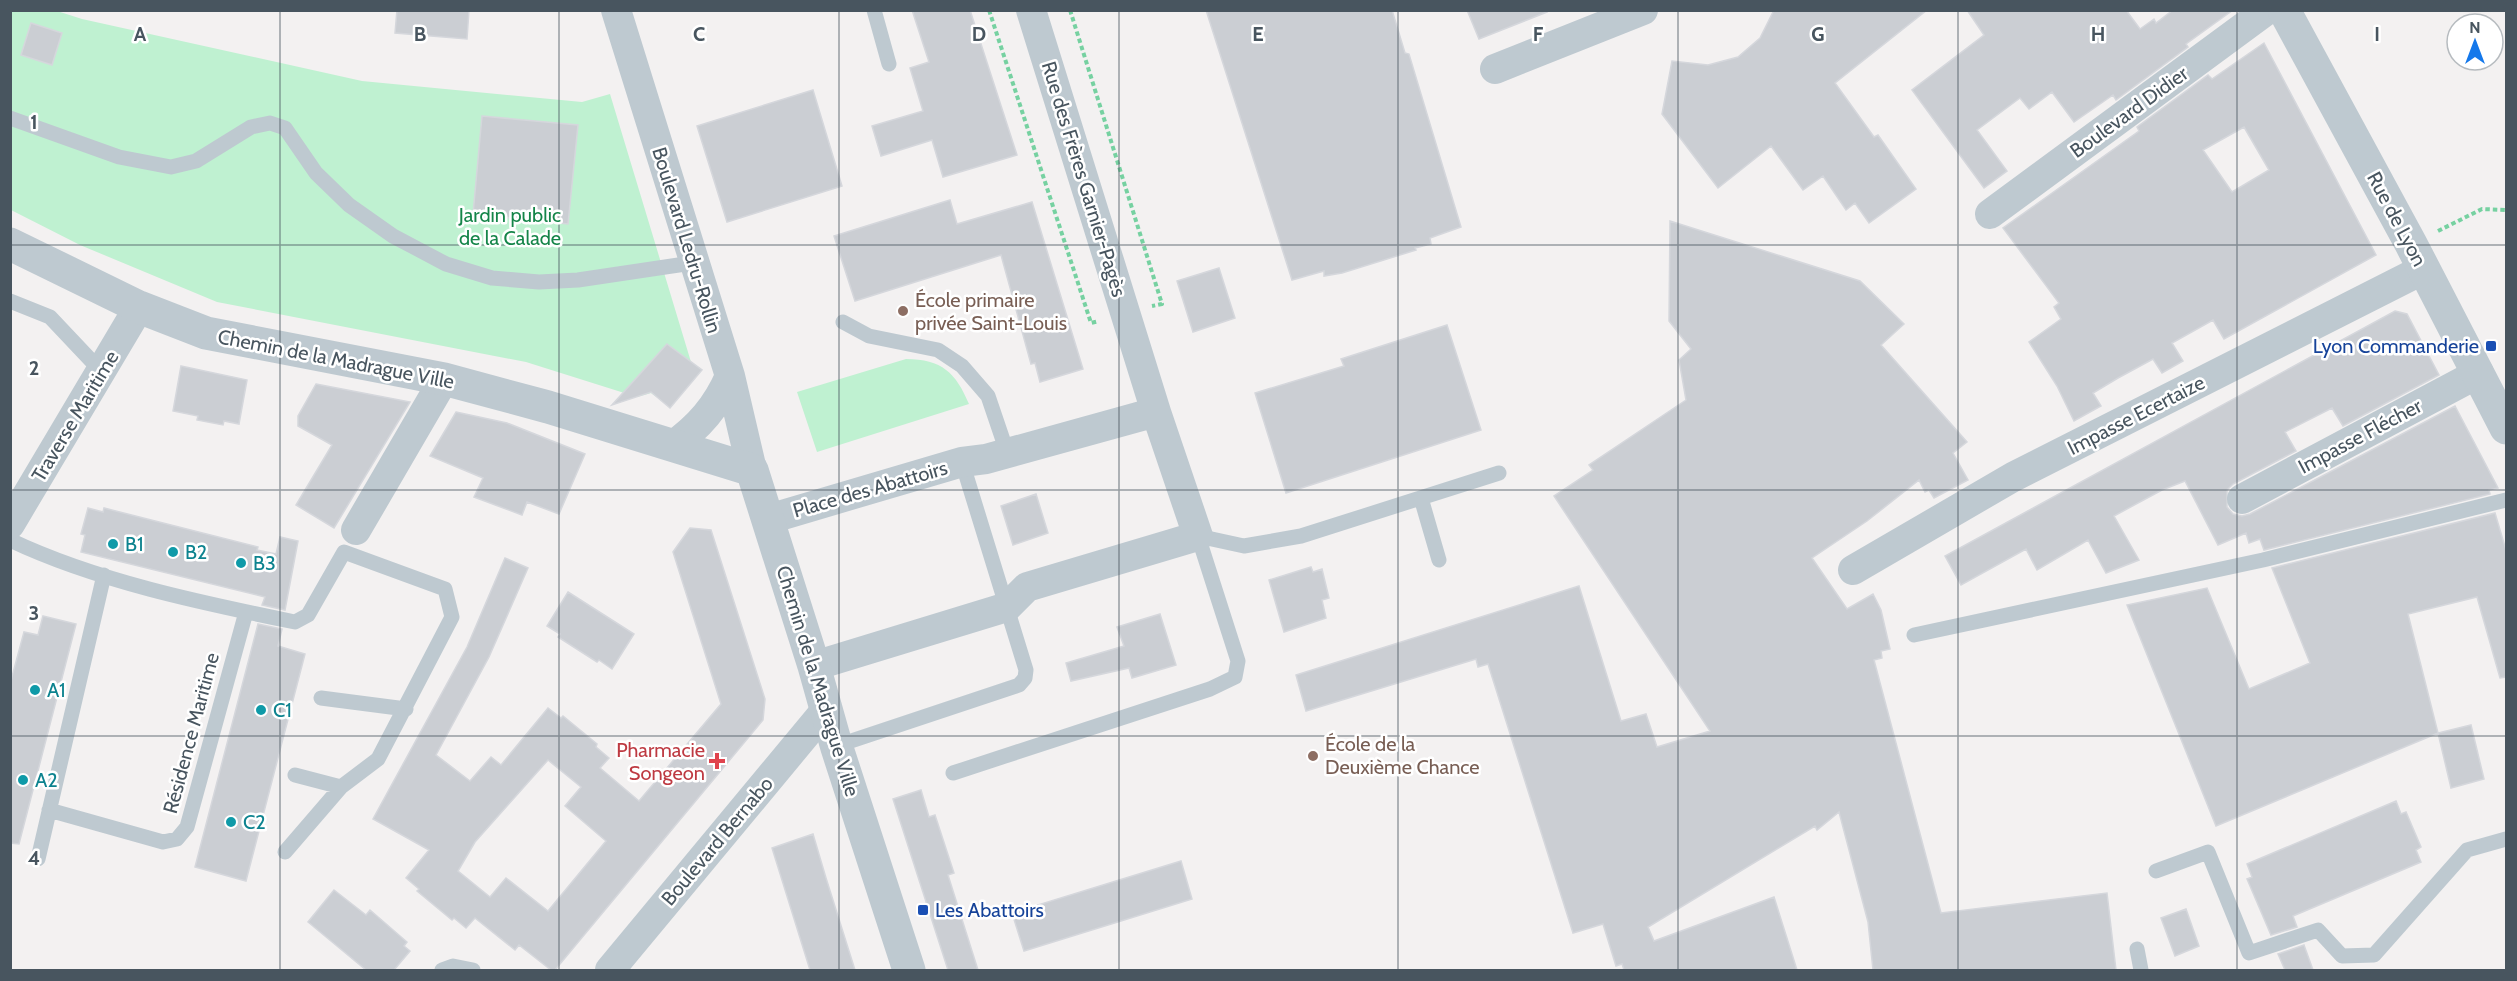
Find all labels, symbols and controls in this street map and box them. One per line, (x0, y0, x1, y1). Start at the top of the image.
north arrow (2445, 12, 2505, 72)
text: N (2469, 18, 2481, 37)
text: A (134, 22, 147, 46)
text: B (414, 22, 426, 46)
text: C (693, 22, 705, 46)
text: D (972, 22, 986, 46)
text: E (1252, 22, 1264, 46)
text: F (1533, 22, 1544, 46)
text: G (1811, 22, 1825, 46)
text: H (2091, 22, 2105, 46)
text: I (2374, 22, 2380, 46)
street label: Rue des Frères Garnier-Pagès (1037, 58, 1131, 300)
street label: Boulevard Didier (2065, 61, 2193, 163)
text: 1 (30, 110, 38, 134)
street label: Boulevard Ledru-Rollin (647, 144, 727, 336)
street label: Rue de Lyon (2362, 168, 2432, 270)
park label: Jardin public de la Calade (458, 203, 561, 250)
place label: École primaire privée Saint-Louis (915, 288, 1067, 335)
marker: École primaire privée Saint-Louis (896, 304, 910, 318)
street label: Chemin de la Madrague Ville (216, 324, 456, 394)
place label: Lyon Commanderie (2313, 334, 2479, 358)
marker: Lyon Commanderie (2484, 339, 2498, 353)
street label: Traverse Maritime (26, 346, 124, 486)
text: 2 (29, 356, 39, 380)
street label: Impasse Ecertaize (2063, 370, 2209, 460)
street label: Impasse Flécher (2294, 393, 2426, 479)
street label: Place des Abattoirs (790, 455, 950, 523)
place label: B1 (125, 532, 143, 556)
marker: B1 (106, 537, 120, 551)
place label: B2 (185, 540, 207, 564)
marker: B2 (166, 545, 180, 559)
place label: B3 (253, 551, 276, 575)
marker: B3 (234, 556, 248, 570)
street label: Chemin de la Madrague Ville (771, 563, 865, 799)
text: 3 (29, 601, 39, 625)
street label: Résidence Maritime (158, 650, 224, 816)
place label: A1 (47, 678, 66, 702)
marker: A1 (28, 683, 42, 697)
place label: C1 (273, 698, 292, 722)
marker: C1 (254, 703, 268, 717)
place label: École de la Deuxième Chance (1325, 732, 1480, 779)
place label: Pharmacie Songeon (616, 738, 705, 785)
marker: École de la Deuxième Chance (1306, 749, 1320, 763)
marker: Pharmacie Songeon (710, 754, 724, 768)
place label: A2 (35, 768, 58, 792)
street label: Boulevard Bernabo (656, 772, 778, 910)
marker: A2 (16, 773, 30, 787)
place label: C2 (243, 810, 266, 834)
marker: C2 (224, 815, 238, 829)
text: 4 (28, 846, 40, 870)
place label: Les Abattoirs (935, 898, 1044, 922)
marker: Les Abattoirs (916, 903, 930, 917)

